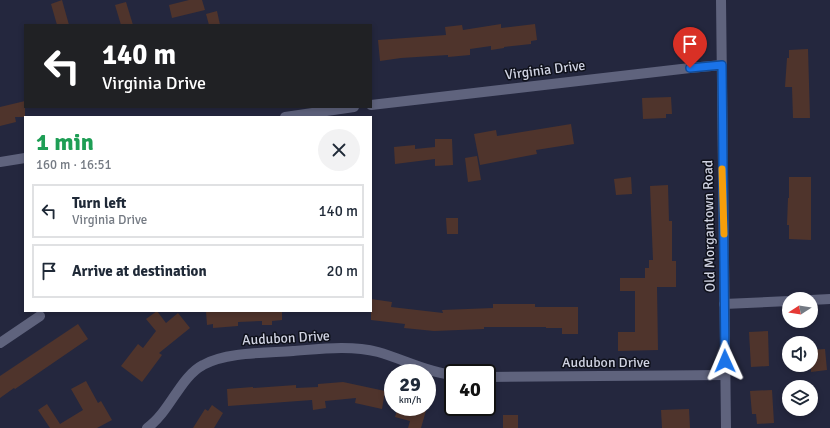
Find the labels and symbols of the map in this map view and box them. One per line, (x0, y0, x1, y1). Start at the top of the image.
pin (673, 27, 707, 68)
street label: Virginia Drive (504, 57, 586, 83)
street label: Old Morgantown Road (699, 160, 719, 292)
north arrow (782, 292, 818, 328)
street label: Audubon Drive (242, 327, 330, 349)
position arrow (704, 340, 746, 382)
street label: Audubon Drive (562, 354, 650, 371)
speed limit sign: 40 (444, 364, 496, 416)

